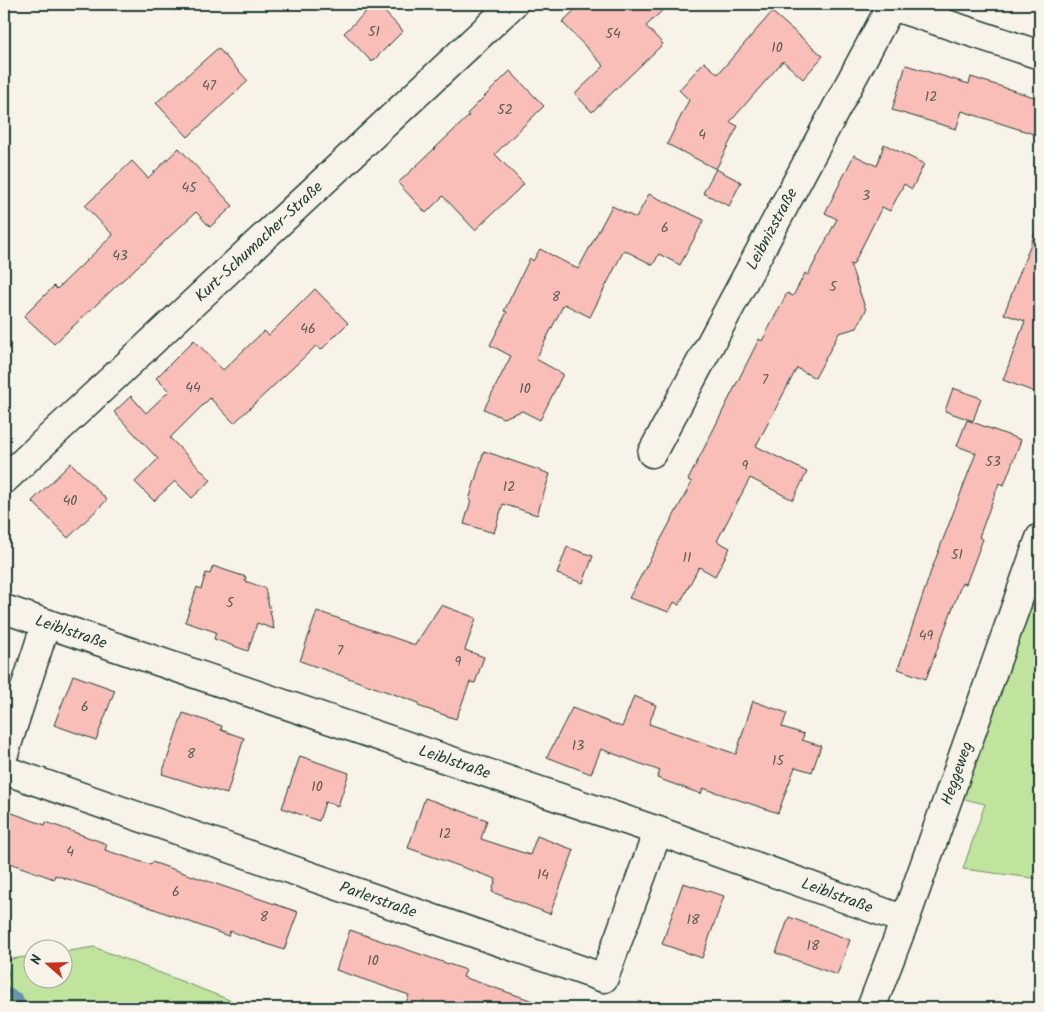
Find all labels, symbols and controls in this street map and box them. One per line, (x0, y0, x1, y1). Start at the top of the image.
house number: 51 (368, 21, 380, 43)
house number: 54 (605, 23, 621, 45)
house number: 10 (771, 37, 783, 59)
house number: 47 (202, 75, 217, 97)
house number: 12 (925, 86, 937, 108)
house number: 52 (497, 99, 513, 121)
house number: 4 (698, 124, 706, 146)
street label: Kurt-Schumacher-Straße (189, 175, 329, 308)
house number: 45 (181, 177, 198, 199)
street label: Leibnizstraße (740, 183, 804, 275)
house number: 3 (862, 185, 870, 207)
house number: 6 (661, 217, 669, 239)
house number: 43 (112, 245, 128, 267)
house number: 5 (829, 276, 838, 298)
house number: 8 (552, 286, 561, 308)
house number: 46 (300, 318, 316, 340)
house number: 7 (762, 369, 769, 391)
house number: 44 (185, 377, 201, 399)
house number: 10 (519, 378, 531, 400)
house number: 53 (985, 451, 1001, 473)
house number: 9 (742, 455, 749, 477)
house number: 12 (503, 476, 515, 498)
house number: 40 (63, 490, 77, 512)
house number: 51 (951, 544, 963, 566)
house number: 11 (683, 547, 691, 569)
house number: 5 (226, 592, 235, 614)
street label: Leiblstraße (32, 608, 111, 656)
house number: 49 (919, 625, 933, 647)
house number: 7 (337, 640, 344, 662)
house number: 9 (455, 651, 462, 673)
house number: 6 (81, 696, 89, 718)
house number: 13 (572, 735, 584, 757)
street label: Leiblstraße (415, 738, 494, 786)
street label: Heggeweg (934, 738, 980, 808)
house number: 8 (187, 743, 196, 765)
house number: 15 (772, 750, 785, 772)
house number: 10 (311, 776, 323, 798)
house number: 12 (439, 823, 451, 845)
house number: 4 (66, 841, 74, 863)
house number: 14 (537, 864, 549, 886)
street label: Leiblstraße (798, 871, 876, 920)
street label: Parlerstraße (336, 875, 420, 925)
house number: 6 (172, 881, 180, 903)
house number: 8 (260, 906, 269, 928)
house number: 18 (687, 909, 700, 931)
house number: 18 (807, 935, 820, 957)
north arrow (22, 940, 72, 990)
house number: 10 (367, 950, 379, 972)
text: N (25, 952, 49, 968)

